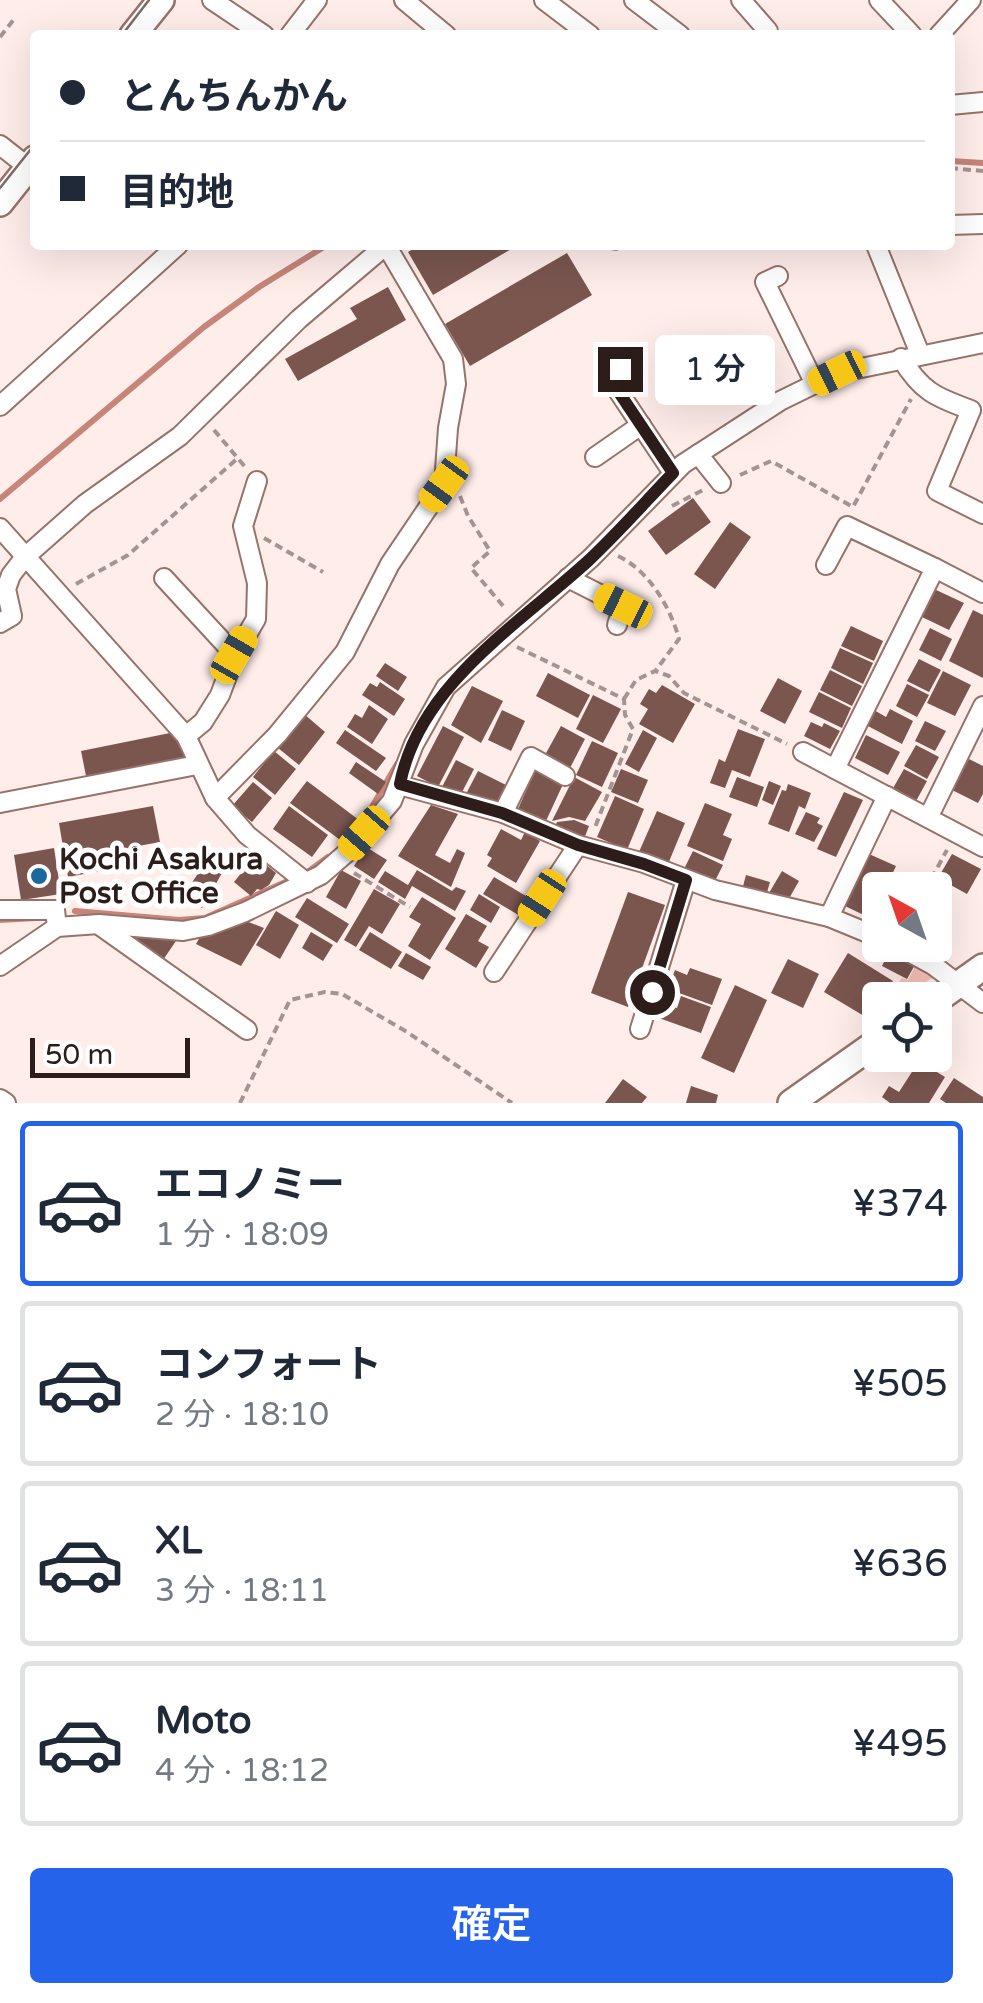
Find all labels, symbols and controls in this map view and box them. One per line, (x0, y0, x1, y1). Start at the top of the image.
text: とんちんかん (120, 74, 348, 120)
text: 目的地 (120, 170, 234, 216)
callout: 1 分 (655, 334, 775, 404)
car (803, 346, 871, 400)
route end (598, 347, 643, 392)
text: 1 分 (685, 351, 745, 389)
car (414, 451, 474, 517)
car (589, 579, 657, 633)
car (206, 622, 262, 688)
car (333, 801, 395, 865)
place label: Kochi Asakura Post Office (59, 841, 263, 912)
marker: Kochi Asakura Post Office (28, 865, 50, 887)
car (513, 865, 571, 931)
north arrow (862, 872, 952, 962)
map controls (862, 872, 952, 1072)
route start (630, 970, 675, 1015)
button: locate (862, 982, 952, 1072)
scale bar (30, 1033, 190, 1078)
text: 50 m (45, 1038, 113, 1072)
icon: car (35, 1159, 125, 1249)
text: エコノミー (155, 1162, 345, 1208)
text: ¥374 (851, 1181, 948, 1227)
text: 1 分 · 18:09 (155, 1216, 329, 1254)
icon: car (35, 1339, 125, 1429)
text: コンフォート (155, 1342, 382, 1388)
text: ¥505 (851, 1361, 948, 1407)
text: 2 分 · 18:10 (155, 1396, 329, 1434)
text: XL (155, 1518, 202, 1564)
icon: car (35, 1519, 125, 1609)
text: ¥636 (851, 1541, 948, 1587)
text: 3 分 · 18:11 (155, 1572, 329, 1610)
text: Moto (155, 1698, 251, 1744)
icon: car (35, 1699, 125, 1789)
text: ¥495 (851, 1721, 948, 1767)
text: 4 分 · 18:12 (155, 1752, 329, 1790)
button: 確定 (30, 1868, 953, 1983)

